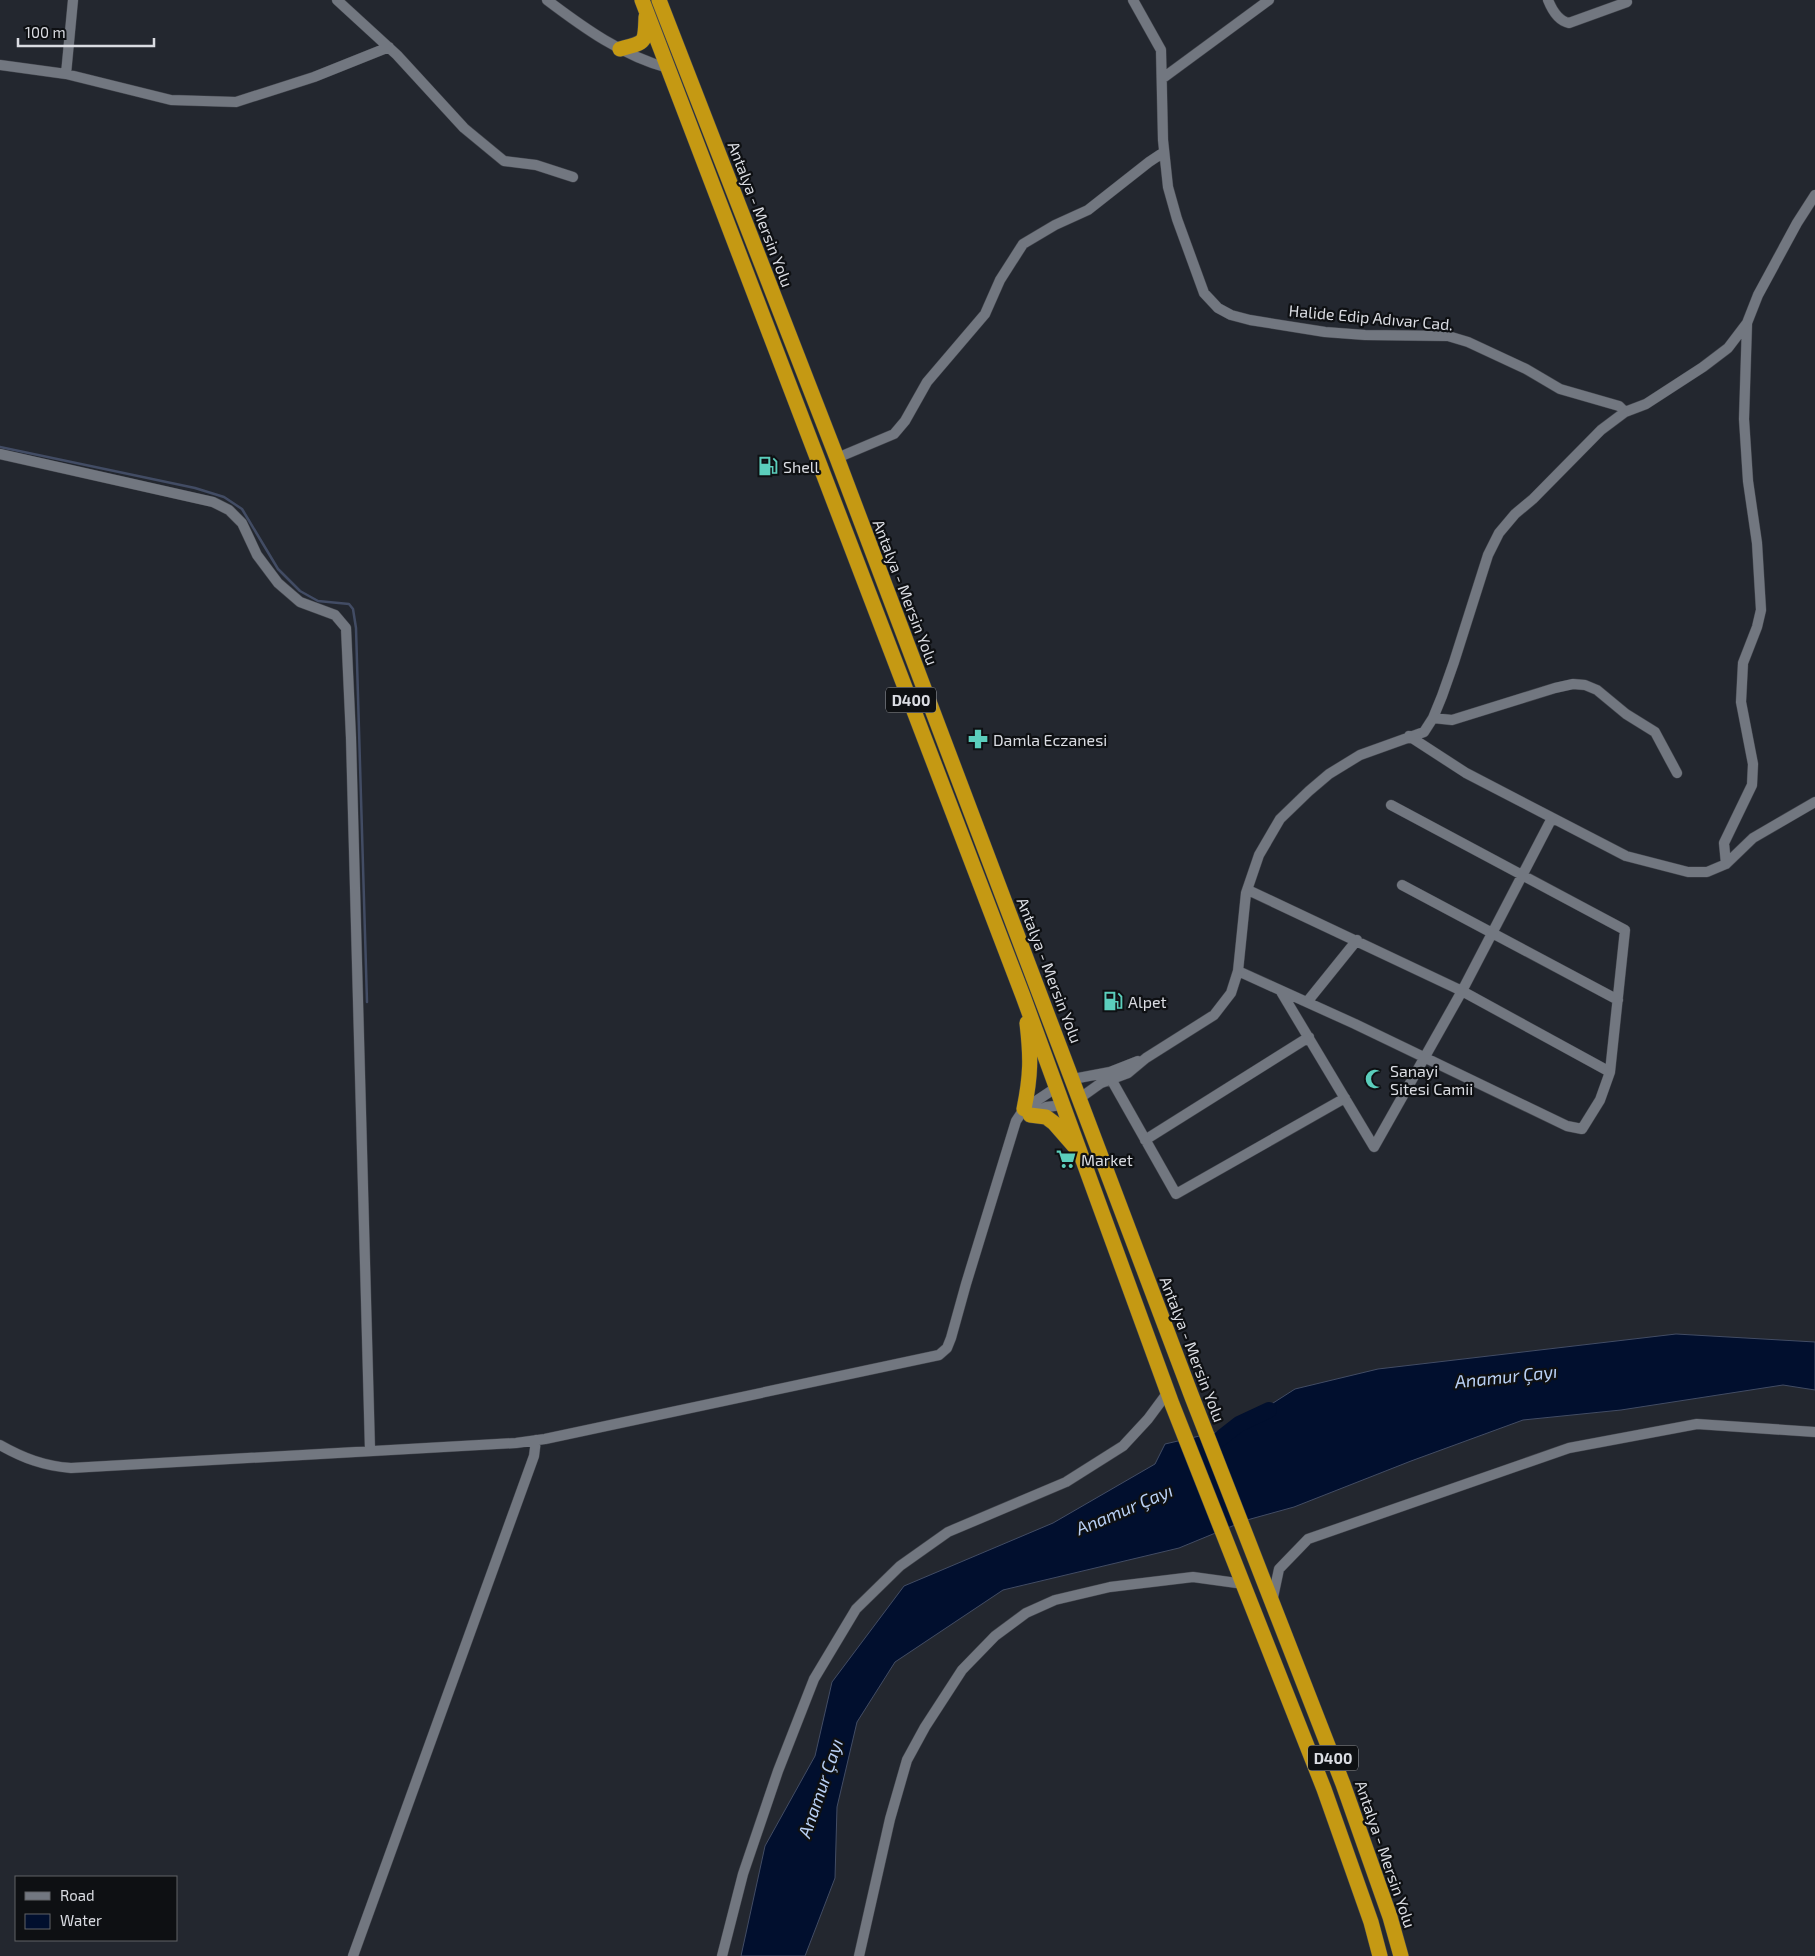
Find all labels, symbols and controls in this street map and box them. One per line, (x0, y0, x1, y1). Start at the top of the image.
scale bar (18, 15, 154, 47)
text: 100 m (25, 23, 66, 41)
street label: Antalya - Mersin Yolu (724, 138, 798, 290)
street label: Halide Edip Adıvar Cad. (1288, 300, 1454, 334)
fuel station icon: Shell (757, 455, 779, 477)
place label: Shell (783, 457, 820, 476)
street label: Antalya - Mersin Yolu (869, 516, 943, 668)
road number: D400 (886, 688, 936, 712)
pharmacy icon: Damla Eczanesi (967, 728, 989, 750)
place label: Damla Eczanesi (993, 730, 1107, 749)
street label: Antalya - Mersin Yolu (1013, 894, 1087, 1046)
fuel station icon: Alpet (1102, 990, 1124, 1012)
place label: Alpet (1128, 992, 1167, 1011)
place label: Sanayi Sitesi Camii (1390, 1061, 1473, 1098)
mosque icon: Sanayi Sitesi Camii (1364, 1068, 1386, 1090)
supermarket icon: Market (1055, 1148, 1077, 1170)
place label: Market (1081, 1150, 1133, 1169)
street label: Antalya - Mersin Yolu (1156, 1273, 1230, 1425)
water label: Anamur Çayı (1453, 1360, 1559, 1393)
water label: Anamur Çayı (1071, 1479, 1176, 1541)
water label: Anamur Çayı (792, 1736, 848, 1842)
road number: D400 (1308, 1746, 1358, 1770)
street label: Antalya - Mersin Yolu (1352, 1778, 1420, 1930)
legend (15, 1876, 178, 1941)
text: Road (60, 1886, 95, 1904)
text: Water (60, 1911, 102, 1929)

